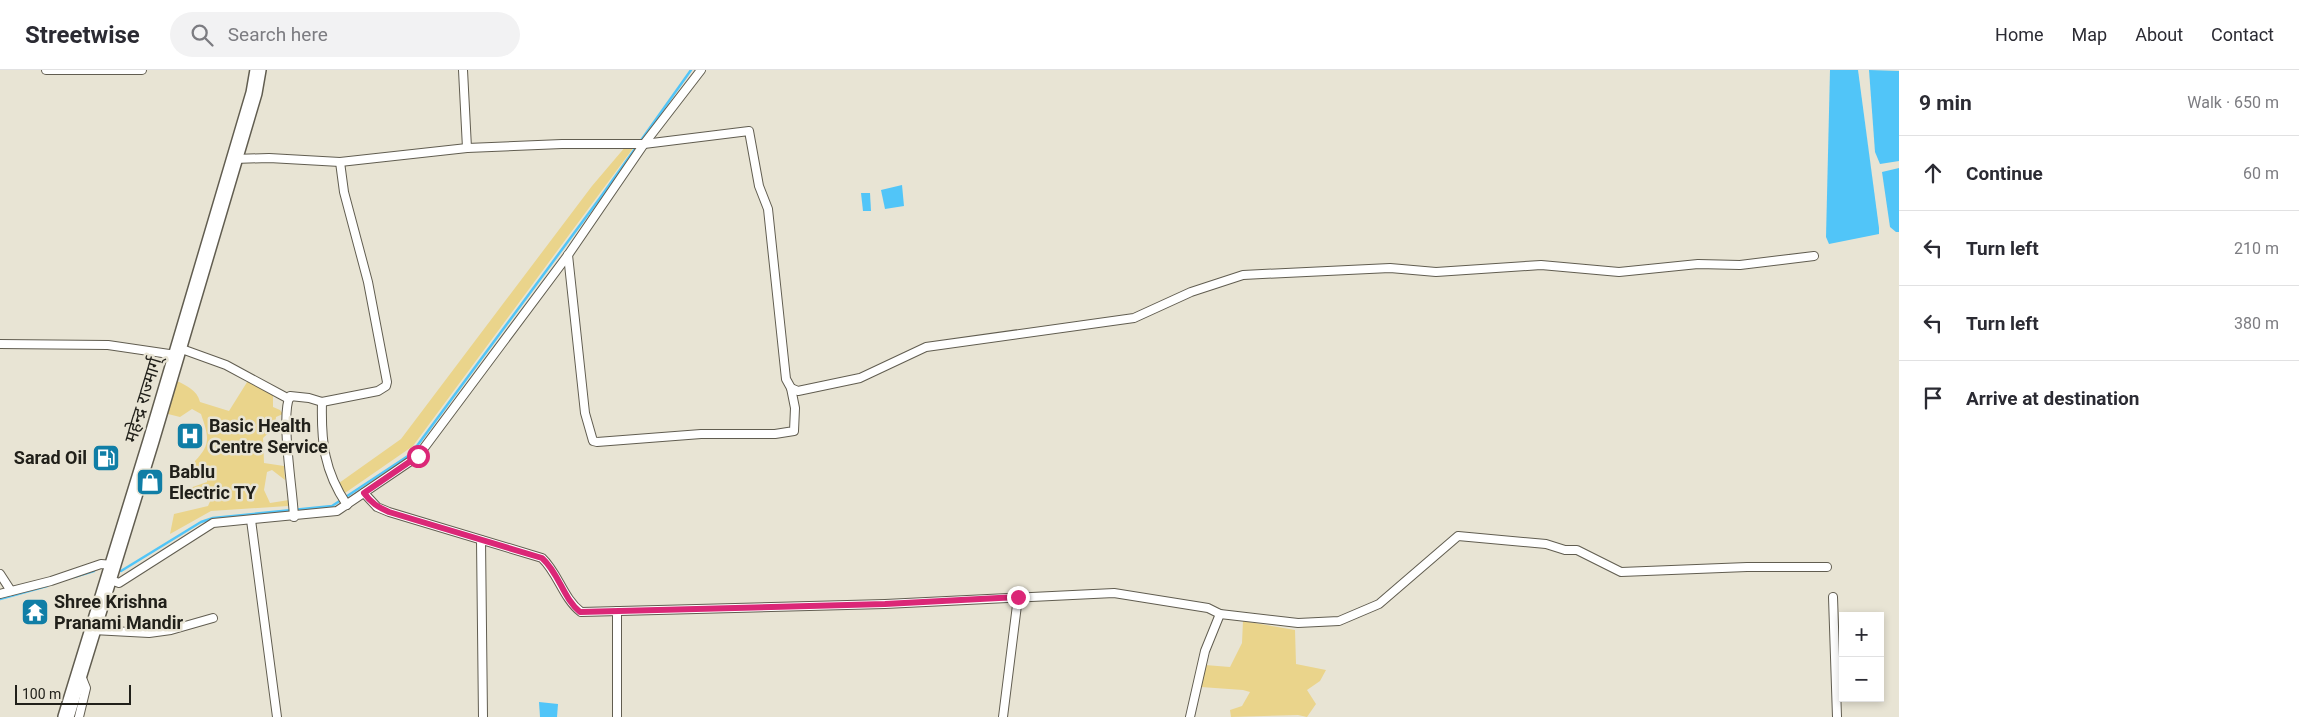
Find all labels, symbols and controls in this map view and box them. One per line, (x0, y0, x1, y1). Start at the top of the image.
search box (170, 12, 520, 57)
text: Streetwise (25, 21, 140, 49)
icon: search (188, 21, 216, 49)
text: Search here (228, 23, 328, 46)
text: Home (1995, 24, 2044, 45)
text: Map (2072, 24, 2107, 45)
text: About (2135, 24, 2183, 45)
text: Contact (2211, 24, 2274, 45)
text: 9 min (1919, 91, 1972, 115)
text: Walk · 650 m (2187, 93, 2279, 112)
icon: ahead (1919, 159, 1947, 187)
text: Continue (1966, 162, 2043, 185)
text: 60 m (2243, 164, 2279, 183)
icon: left (1919, 234, 1947, 262)
text: Turn left (1966, 237, 2039, 260)
text: 210 m (2234, 239, 2279, 258)
icon: left (1919, 309, 1947, 337)
text: Turn left (1966, 312, 2039, 335)
text: 380 m (2234, 314, 2279, 333)
street label: महेन्द्र राज्मार्ग् (120, 352, 167, 445)
icon: arrive (1919, 384, 1947, 412)
text: Arrive at destination (1966, 387, 2139, 410)
place label: Basic Health Centre Service (209, 415, 328, 457)
hospital icon: Basic Health Centre Service (175, 421, 205, 451)
fuel station icon: Sarad Oil (91, 443, 121, 473)
route start (407, 445, 430, 468)
place label: Sarad Oil (14, 447, 87, 468)
place label: Bablu Electric TY (169, 461, 257, 503)
shop icon: Bablu Electric TY (135, 467, 165, 497)
route end (1007, 586, 1030, 609)
place label: Shree Krishna Pranami Mandir (54, 591, 183, 633)
temple icon: Shree Krishna Pranami Mandir (20, 597, 50, 627)
map controls (1839, 612, 1884, 702)
button: + (1839, 612, 1884, 657)
button: − (1839, 657, 1884, 702)
scale bar (15, 682, 131, 705)
text: 100 m (22, 686, 61, 702)

